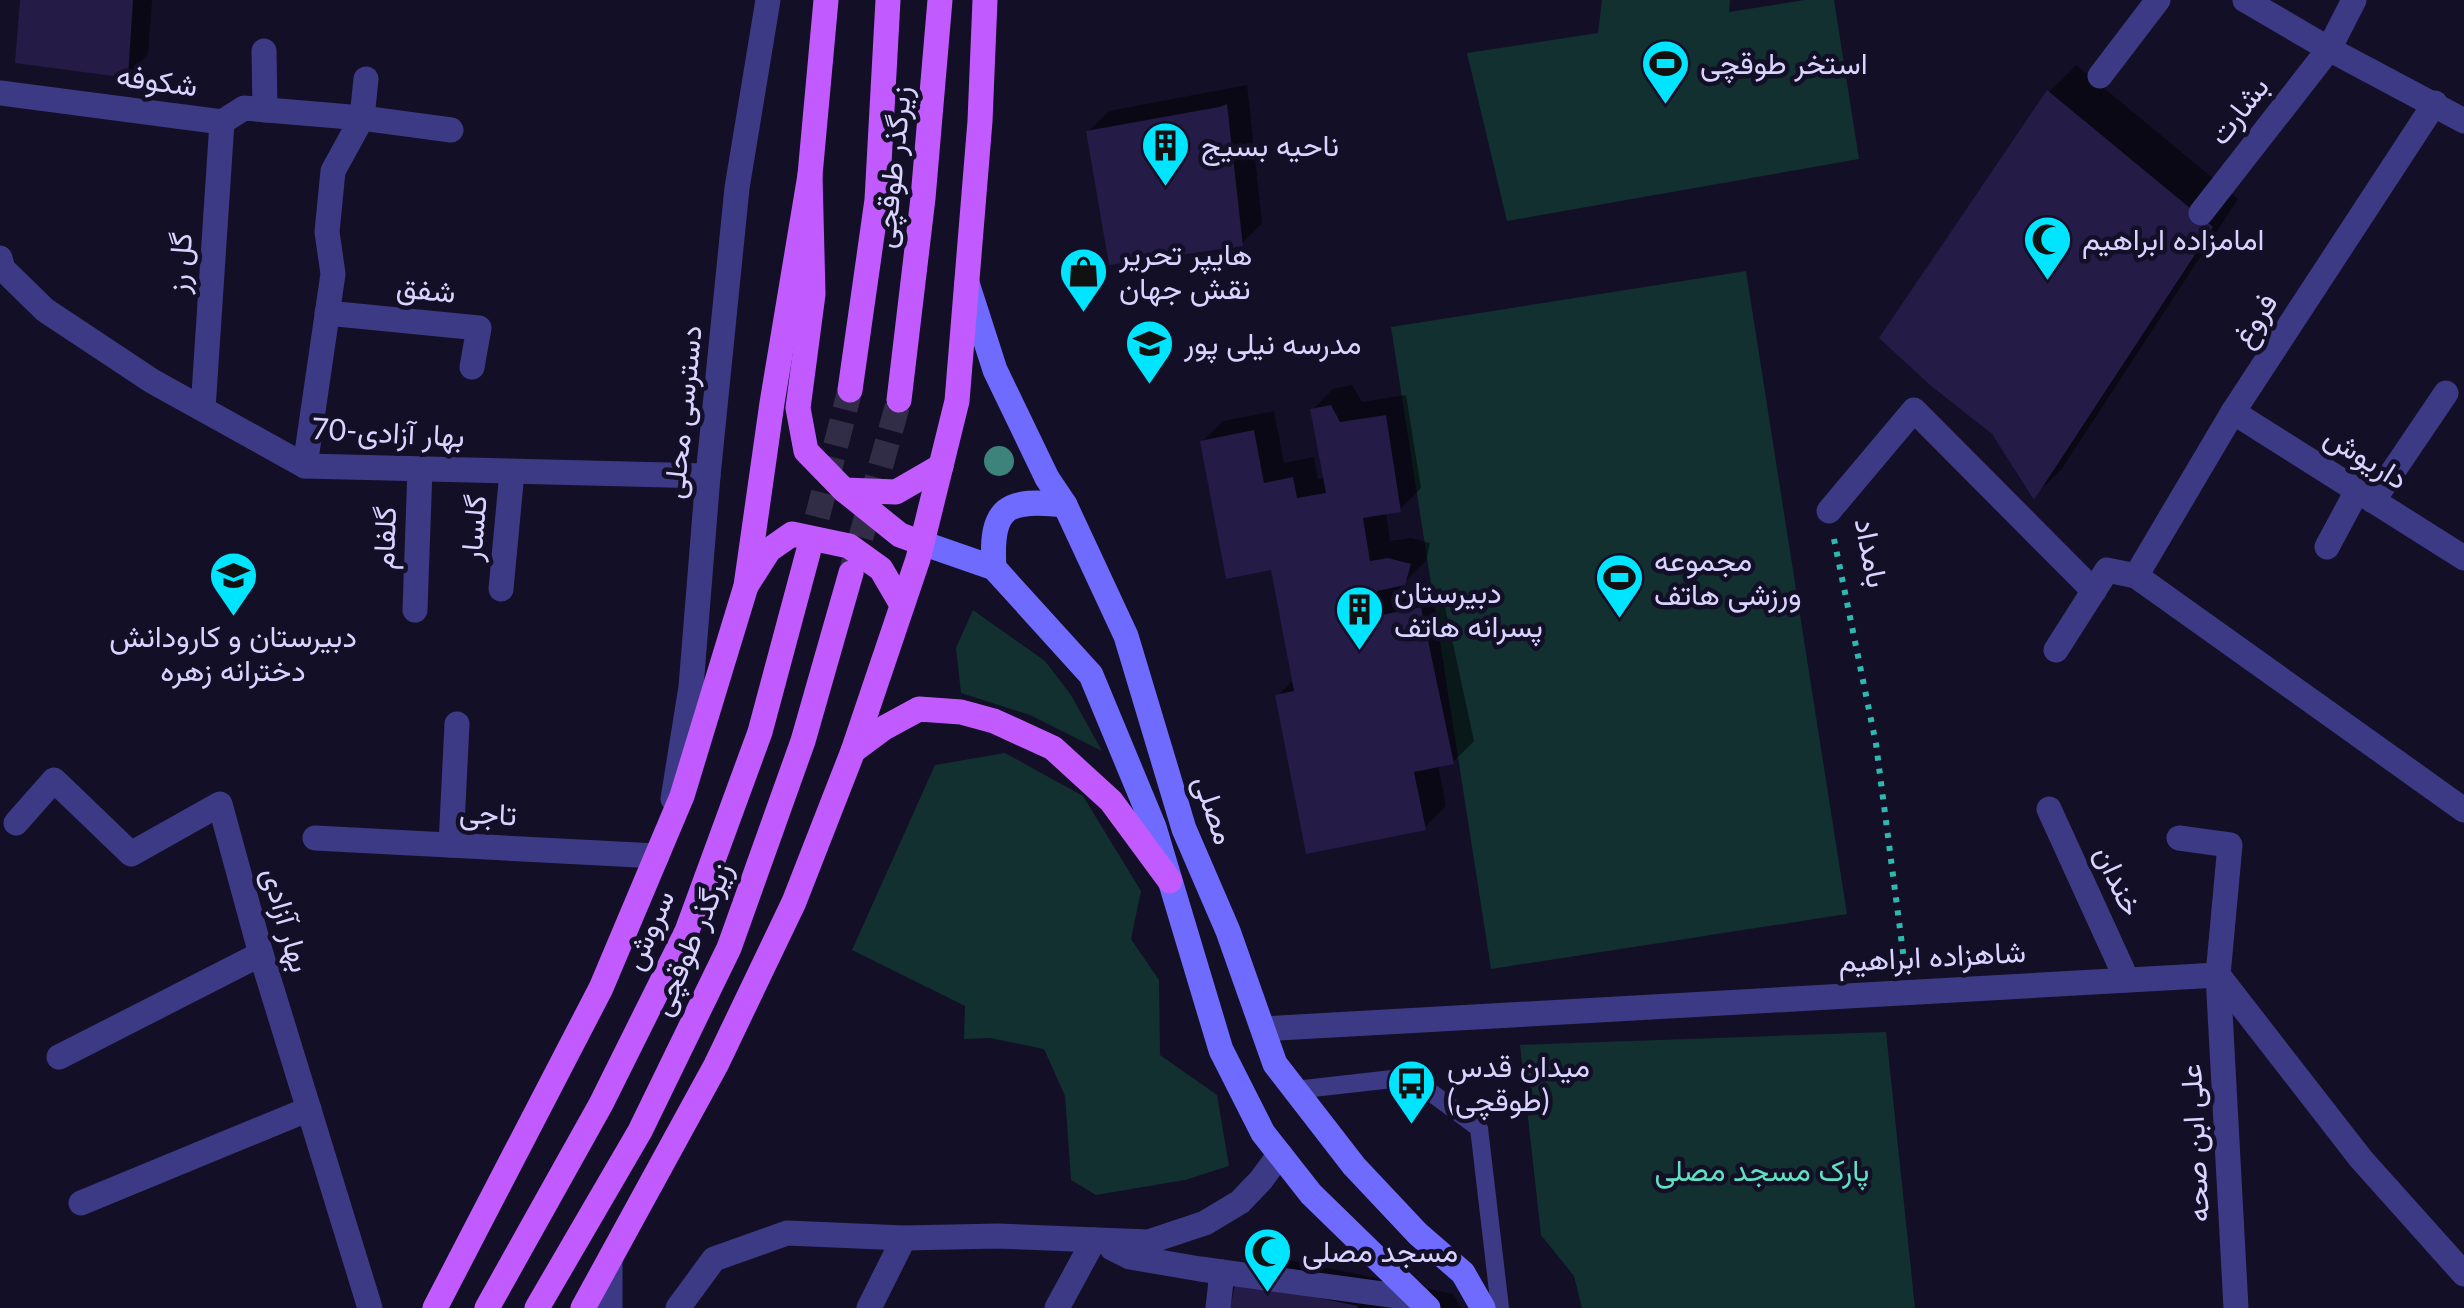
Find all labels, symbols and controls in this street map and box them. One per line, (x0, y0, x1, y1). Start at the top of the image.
sports icon: استخر طوقچی (1639, 38, 1691, 106)
place label: استخر طوقچی (1700, 44, 1868, 84)
street label: شکوفه (114, 56, 200, 105)
street label: بشارت (2200, 69, 2277, 152)
street label: زیرگذر طوقچی (865, 84, 921, 250)
building icon: ناحیه بسیج (1140, 120, 1192, 188)
place label: ناحیه بسیج (1201, 126, 1339, 166)
mosque icon: امامزاده ابراهیم (2021, 214, 2073, 282)
place label: امامزاده ابراهیم (2082, 220, 2264, 259)
street label: گل رز (158, 231, 200, 296)
place label: هایپر تحریر نقش جهان (1118, 235, 1252, 307)
shop icon: هایپر تحریر نقش جهان (1058, 246, 1110, 314)
street label: شفق (395, 267, 458, 311)
street label: فروغ (2223, 285, 2287, 355)
school or university icon: مدرسه نیلی پور (1123, 318, 1175, 386)
street label: دسترسی محلی (654, 323, 710, 501)
place label: مدرسه نیلی پور (1183, 324, 1361, 364)
street label: 70-بهار آزادی (311, 409, 466, 455)
street label: داریوش (2318, 417, 2415, 497)
street label: گلسار (451, 493, 495, 564)
street label: گلفام (364, 506, 405, 570)
street label: بامداد (1848, 515, 1897, 591)
place label: مجموعه ورزشی هاتف (1654, 541, 1802, 613)
school or university icon: دبیرستان و کارودانش دخترانه زهره (207, 550, 259, 618)
sports icon: مجموعه ورزشی هاتف (1593, 552, 1645, 620)
place label: دبیرستان پسرانه هاتف (1394, 573, 1543, 647)
building icon: دبیرستان پسرانه هاتف (1333, 584, 1385, 652)
place label: دبیرستان و کارودانش دخترانه زهره (109, 617, 357, 689)
street label: مصلی (1185, 770, 1244, 849)
street label: تاجی (458, 793, 518, 833)
street label: خندان (2088, 839, 2152, 921)
street label: زیرگذر طوقچی (642, 856, 742, 1022)
street label: بهار آزادی (254, 863, 320, 977)
street label: سروش (614, 884, 682, 976)
street label: شاهزاده ابراهیم (1837, 932, 2027, 981)
place label: میدان قدس (طوقچی) (1447, 1047, 1590, 1121)
bus stop icon: میدان قدس (طوقچی) (1386, 1058, 1438, 1126)
street label: علی ابن صحه (2171, 1063, 2217, 1223)
park label: پارک مسجد مصلی (1655, 1151, 1869, 1191)
mosque icon: مسجد مصلی (1241, 1226, 1293, 1294)
place label: مسجد مصلی (1302, 1232, 1458, 1270)

